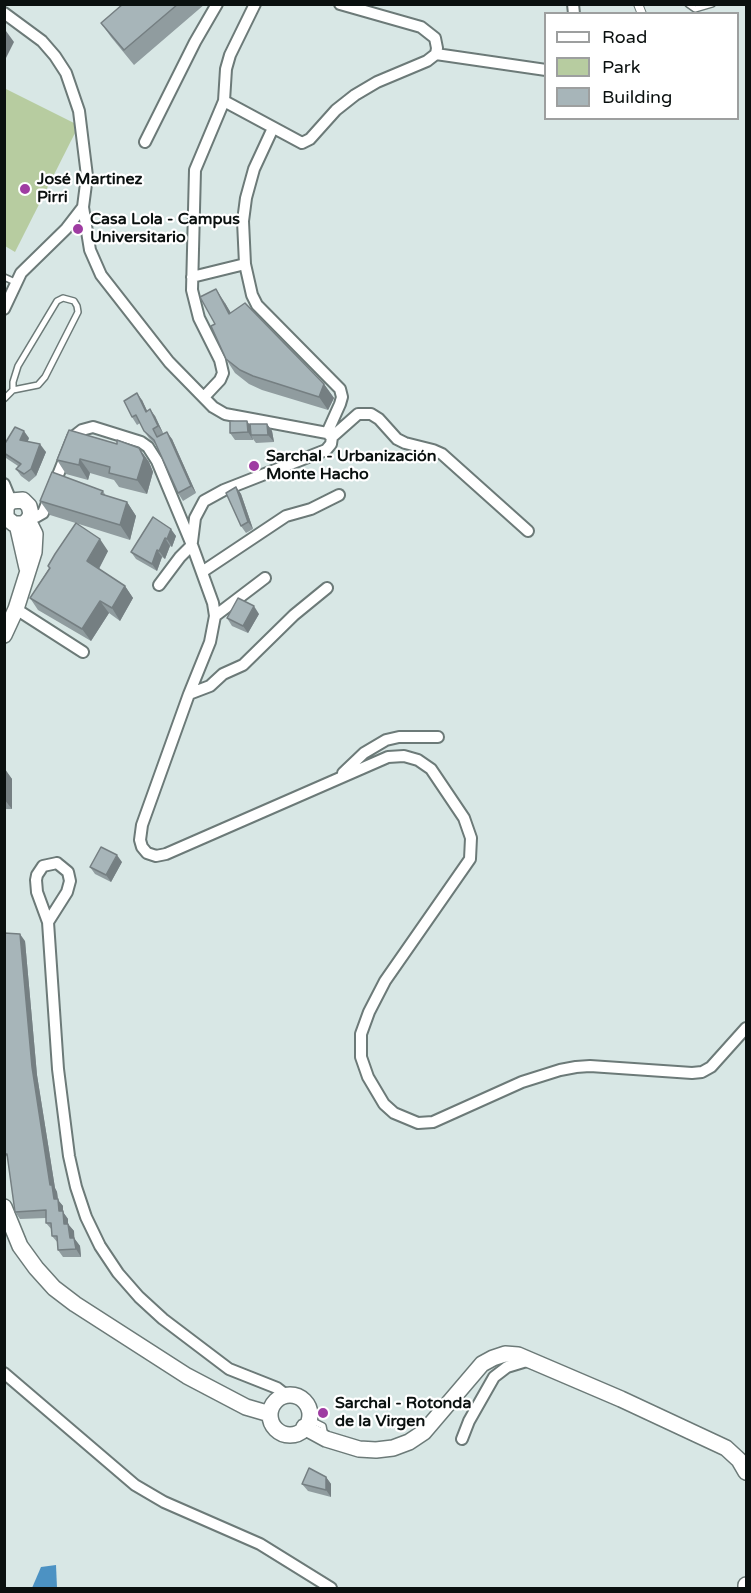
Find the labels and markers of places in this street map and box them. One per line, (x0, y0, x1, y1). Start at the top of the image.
place label: José Martinez Pirri (37, 170, 143, 208)
marker: José Martinez Pirri (18, 182, 32, 196)
place label: Casa Lola - Campus Universitario (90, 210, 240, 248)
marker: Casa Lola - Campus Universitario (71, 222, 85, 236)
place label: Sarchal - Urbanización Monte Hacho (266, 447, 437, 485)
marker: Sarchal - Urbanización Monte Hacho (247, 459, 261, 473)
place label: Sarchal - Rotonda de la Virgen (335, 1394, 471, 1432)
marker: Sarchal - Rotonda de la Virgen (316, 1406, 330, 1420)

